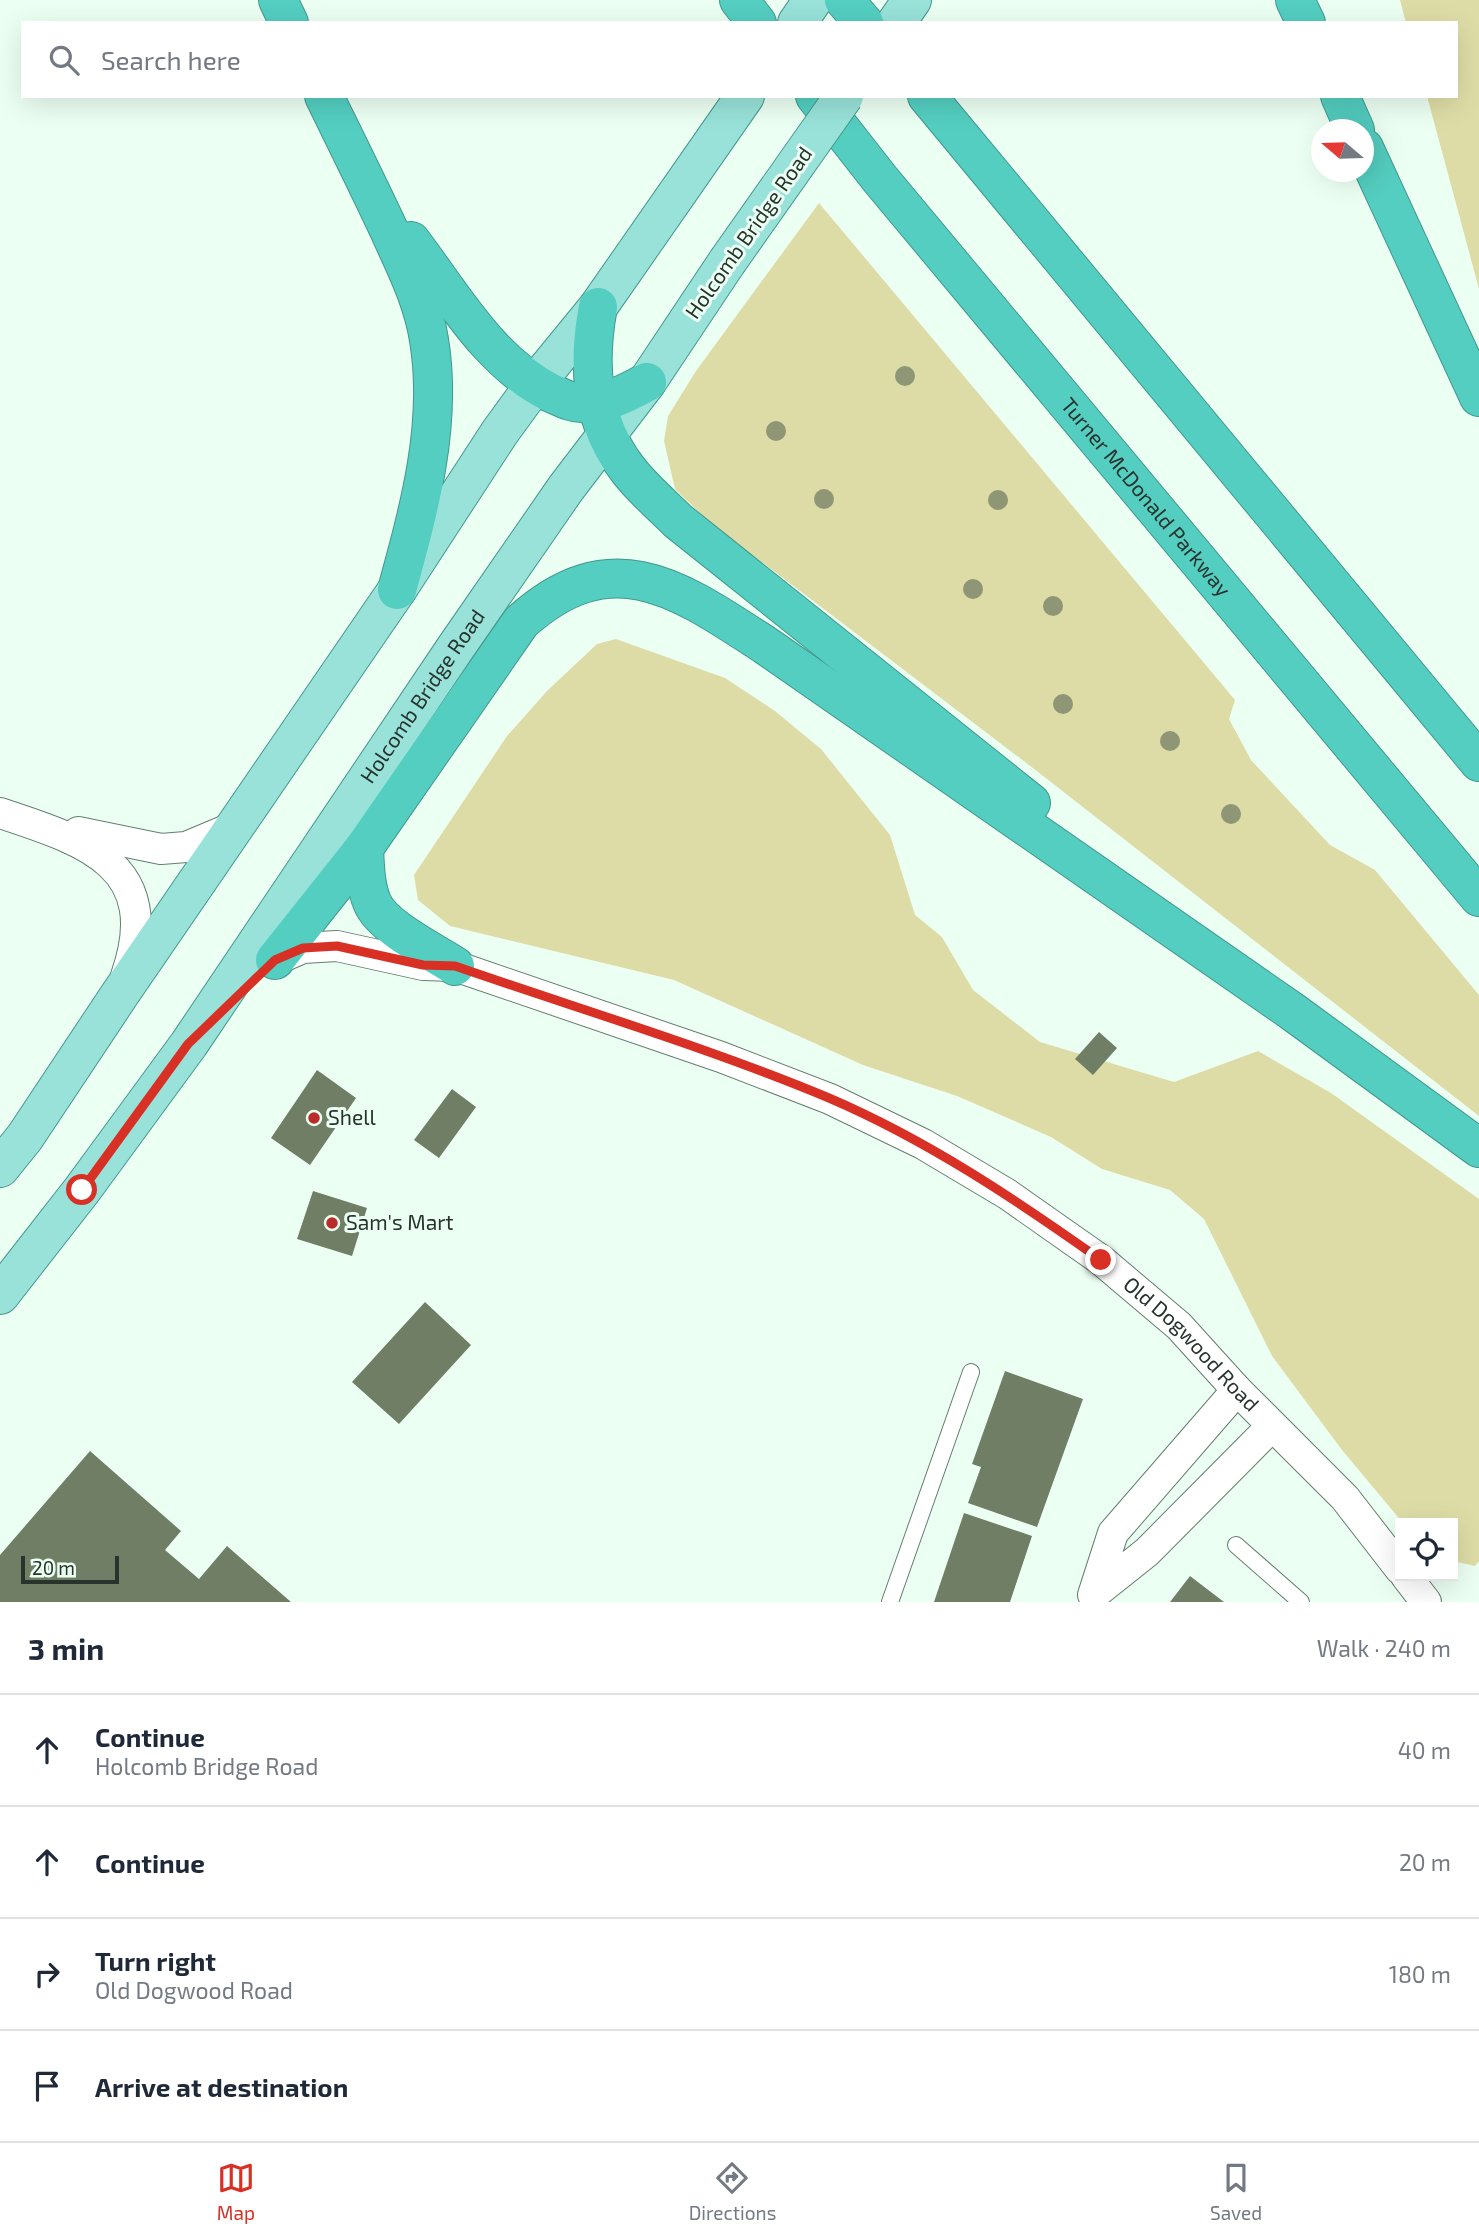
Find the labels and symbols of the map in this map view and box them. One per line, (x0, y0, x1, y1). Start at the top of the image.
north arrow (1311, 119, 1374, 182)
street label: Holcomb Bridge Road (679, 141, 816, 323)
street label: Turner McDonald Parkway (1057, 392, 1237, 601)
street label: Holcomb Bridge Road (354, 604, 489, 787)
place label: Shell (328, 1104, 376, 1129)
marker: Shell (306, 1110, 322, 1126)
route start (66, 1174, 97, 1205)
place label: Sam's Mart (346, 1209, 454, 1234)
marker: Sam's Mart (324, 1215, 340, 1231)
route end (1085, 1244, 1116, 1275)
street label: Old Dogwood Road (1119, 1271, 1265, 1416)
scale bar (21, 1553, 119, 1585)

